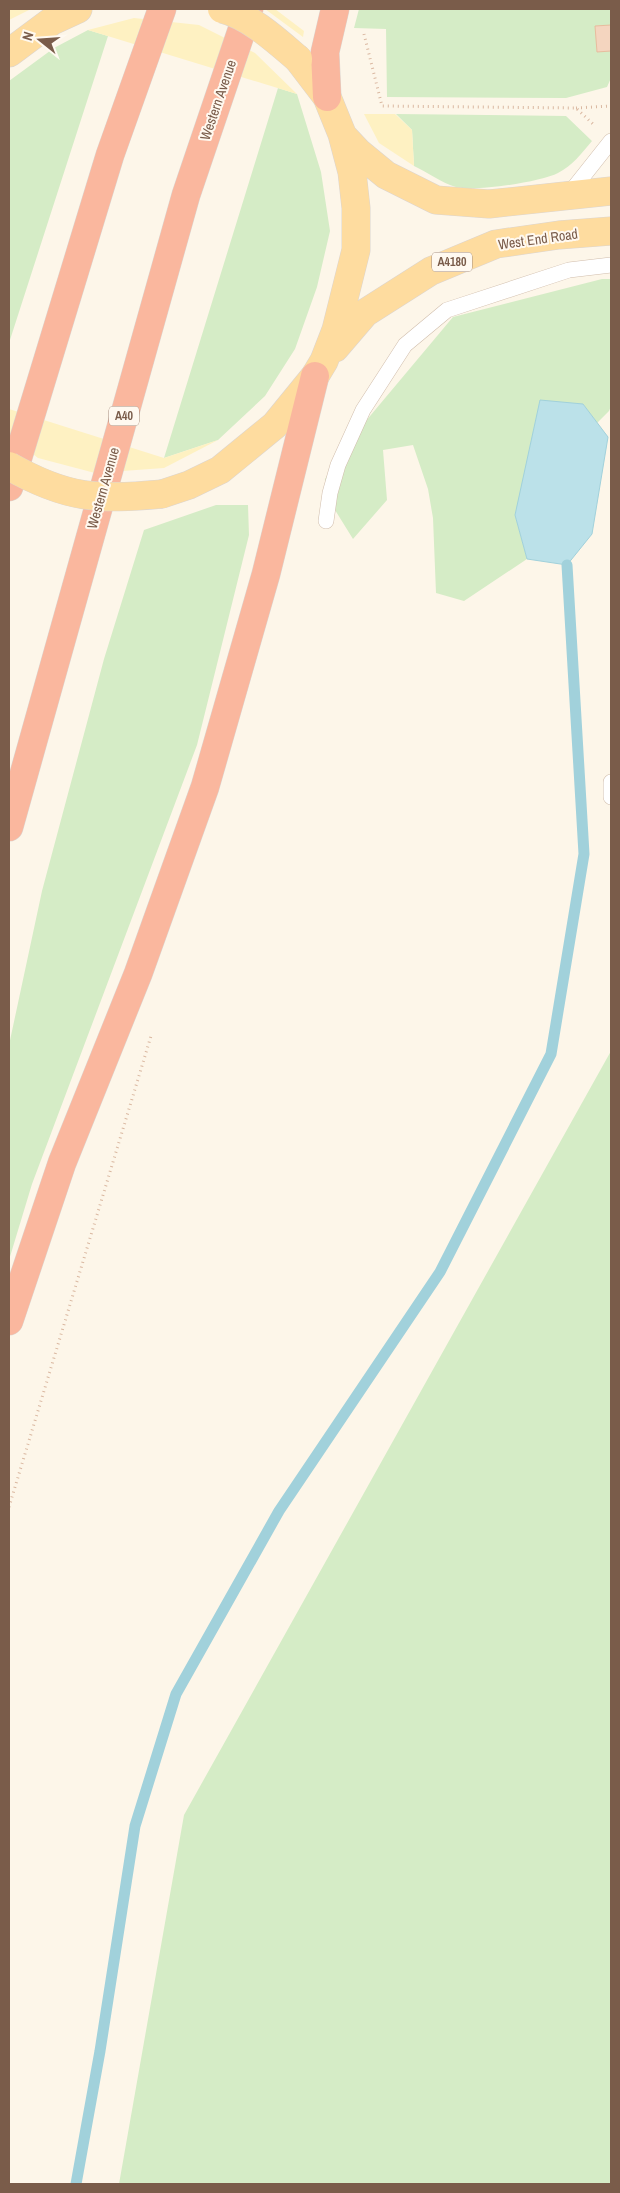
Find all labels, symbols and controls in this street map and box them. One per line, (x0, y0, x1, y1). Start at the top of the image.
north arrow (15, 15, 65, 65)
text: N (18, 30, 37, 43)
street label: Western Avenue (196, 57, 240, 143)
street label: West End Road (497, 225, 579, 253)
road number: A4180 (432, 252, 472, 272)
road number: A40 (109, 406, 139, 426)
street label: Western Avenue (83, 445, 123, 531)

